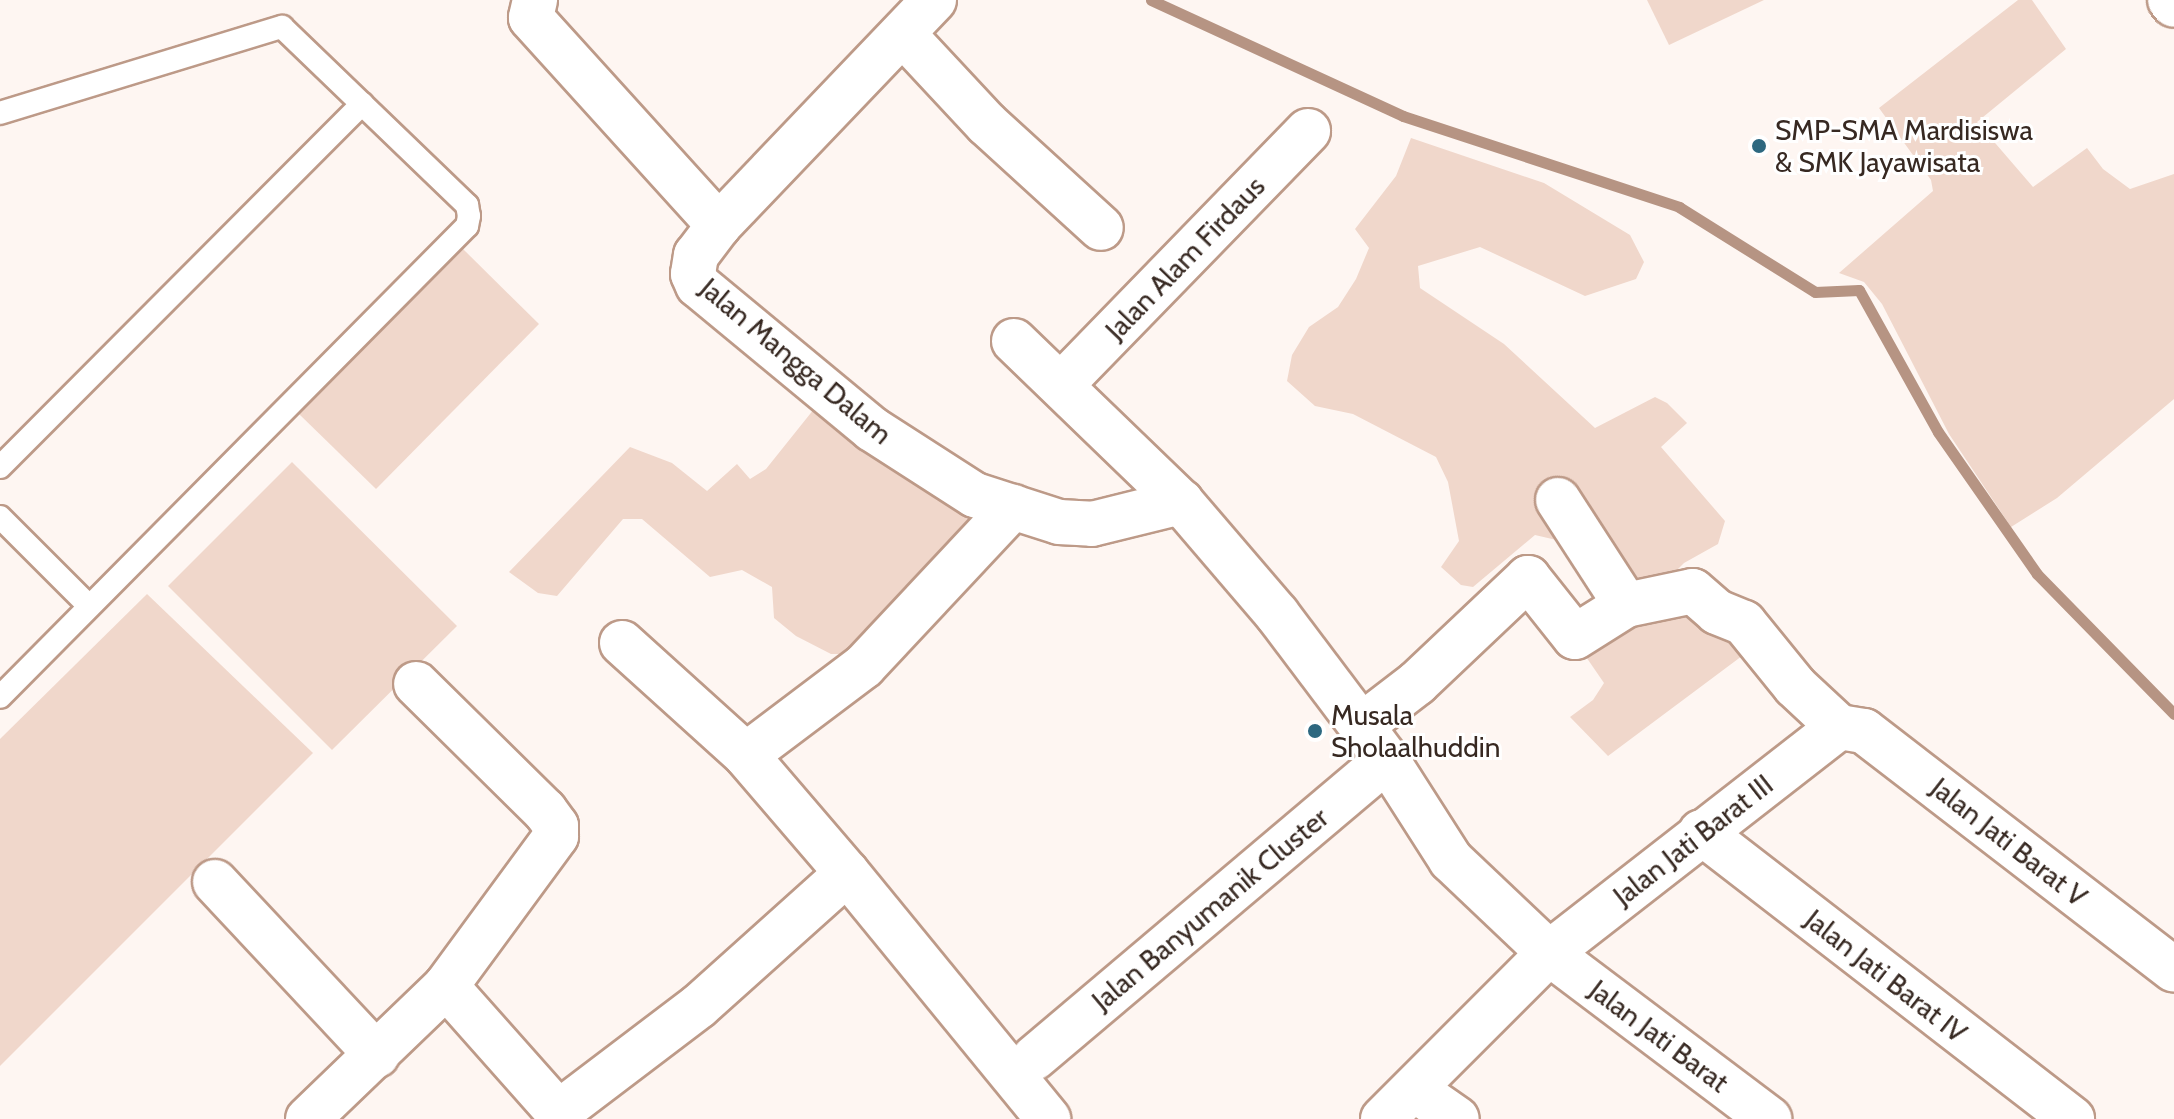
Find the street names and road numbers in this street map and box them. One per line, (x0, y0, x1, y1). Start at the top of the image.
street label: Jalan Alam Firdaus (1098, 169, 1272, 347)
street label: Jalan Mangga Dalam (693, 271, 899, 451)
street label: Jalan Jati Barat III (1607, 767, 1779, 913)
street label: Jalan Jati Barat V (1924, 771, 2094, 913)
street label: Jalan Banyumanik Cluster (1085, 800, 1335, 1018)
street label: Jalan Jati Barat IV (1798, 902, 1974, 1050)
street label: Jalan Jati Barat (1583, 973, 1735, 1099)

